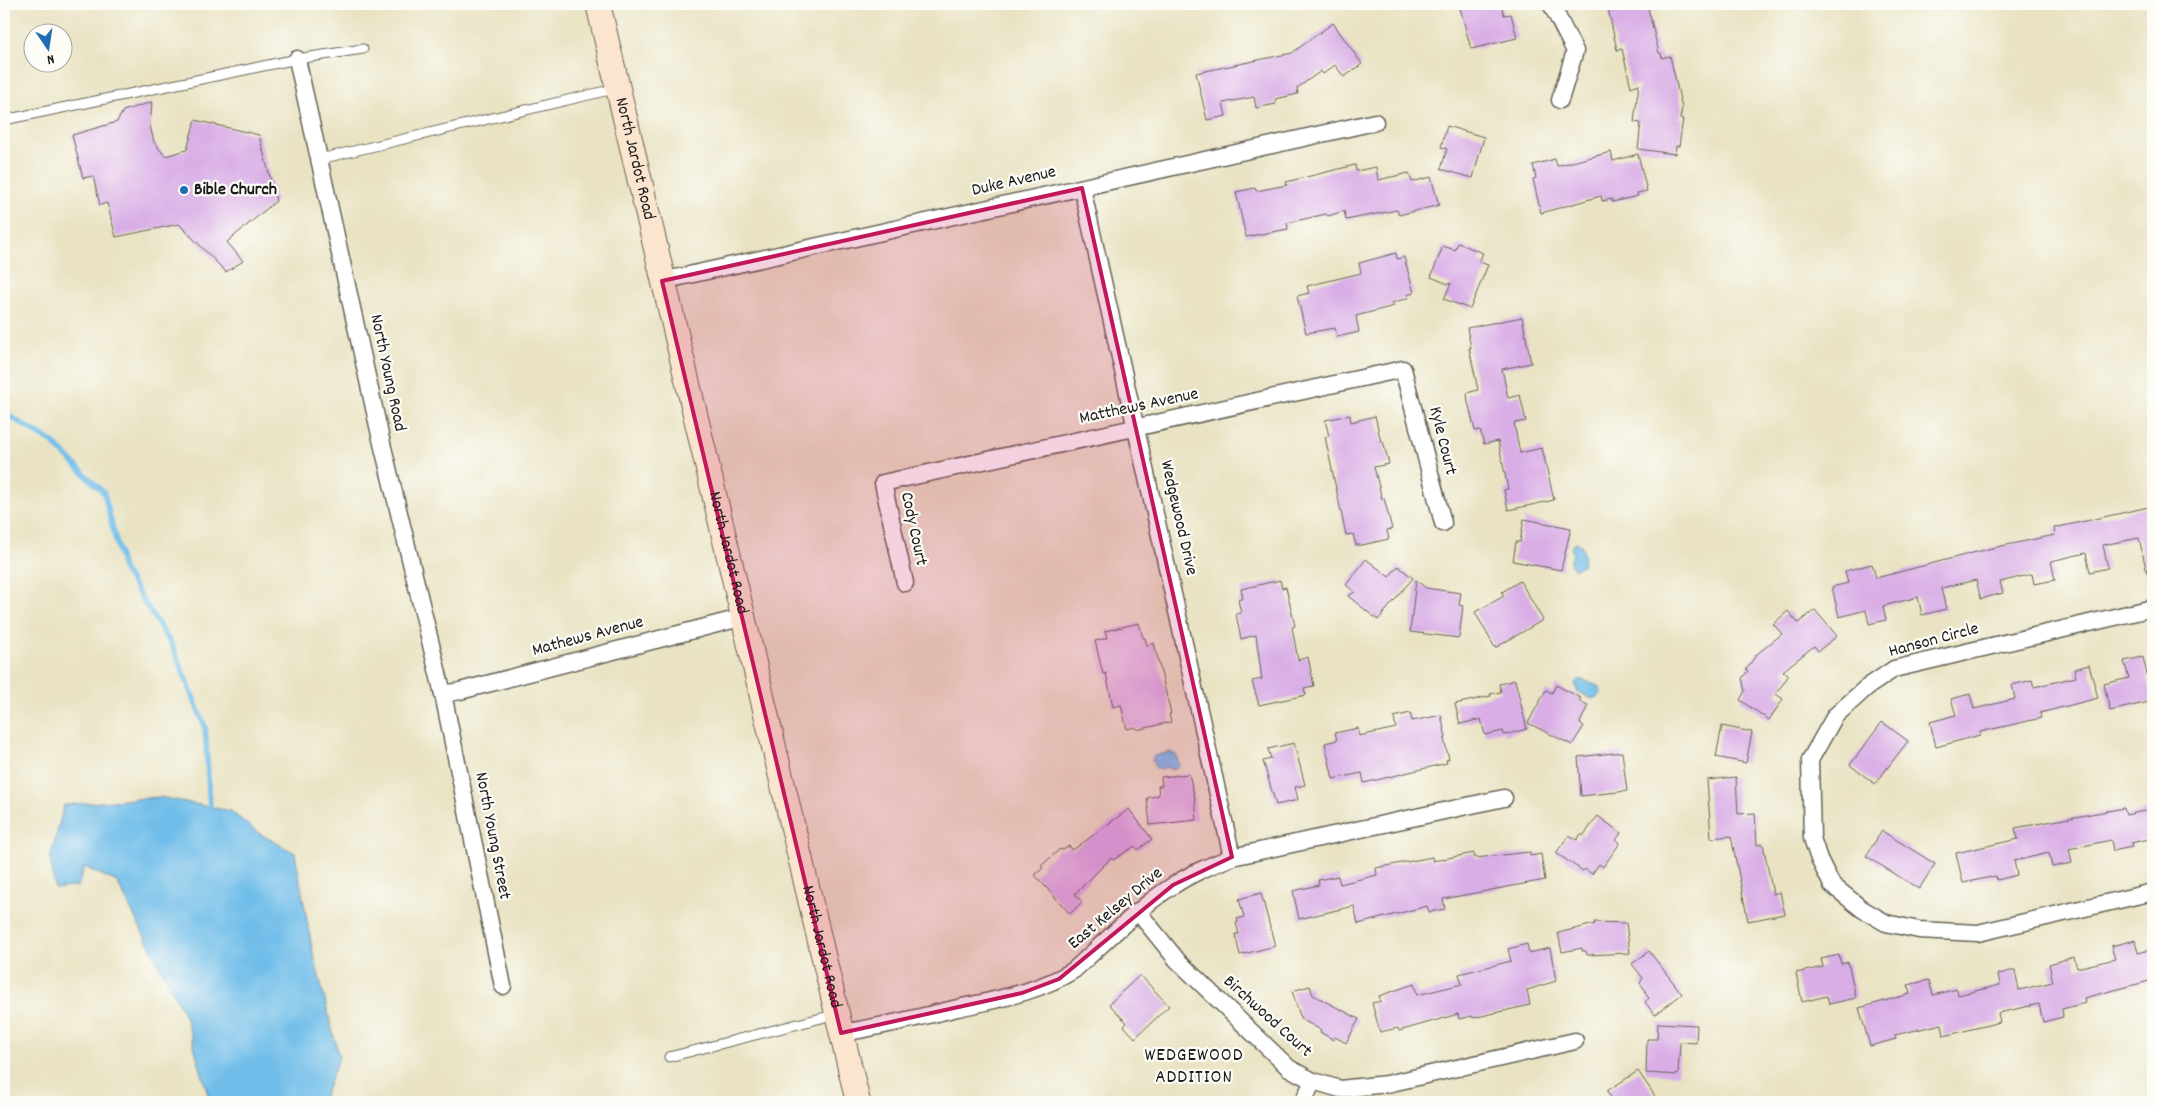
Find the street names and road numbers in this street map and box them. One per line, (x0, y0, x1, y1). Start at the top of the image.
street label: North Jardot Road (608, 95, 661, 223)
street label: Duke Avenue (969, 160, 1059, 204)
street label: North Young Road (362, 312, 412, 434)
street label: Matthews Avenue (1077, 382, 1201, 432)
street label: Kyle Court (1421, 404, 1463, 478)
street label: Wedgewood Drive (1153, 458, 1203, 578)
street label: North Jardot Road (701, 489, 755, 617)
street label: Cody Court (893, 490, 933, 568)
street label: Mathews Avenue (530, 610, 647, 664)
street label: Hanson Circle (1886, 617, 1982, 665)
street label: North Young Street (467, 770, 517, 902)
street label: East Kelsey Drive (1063, 862, 1169, 956)
street label: North Jardot Road (795, 883, 848, 1011)
street label: Birchwood Court (1217, 970, 1317, 1064)

